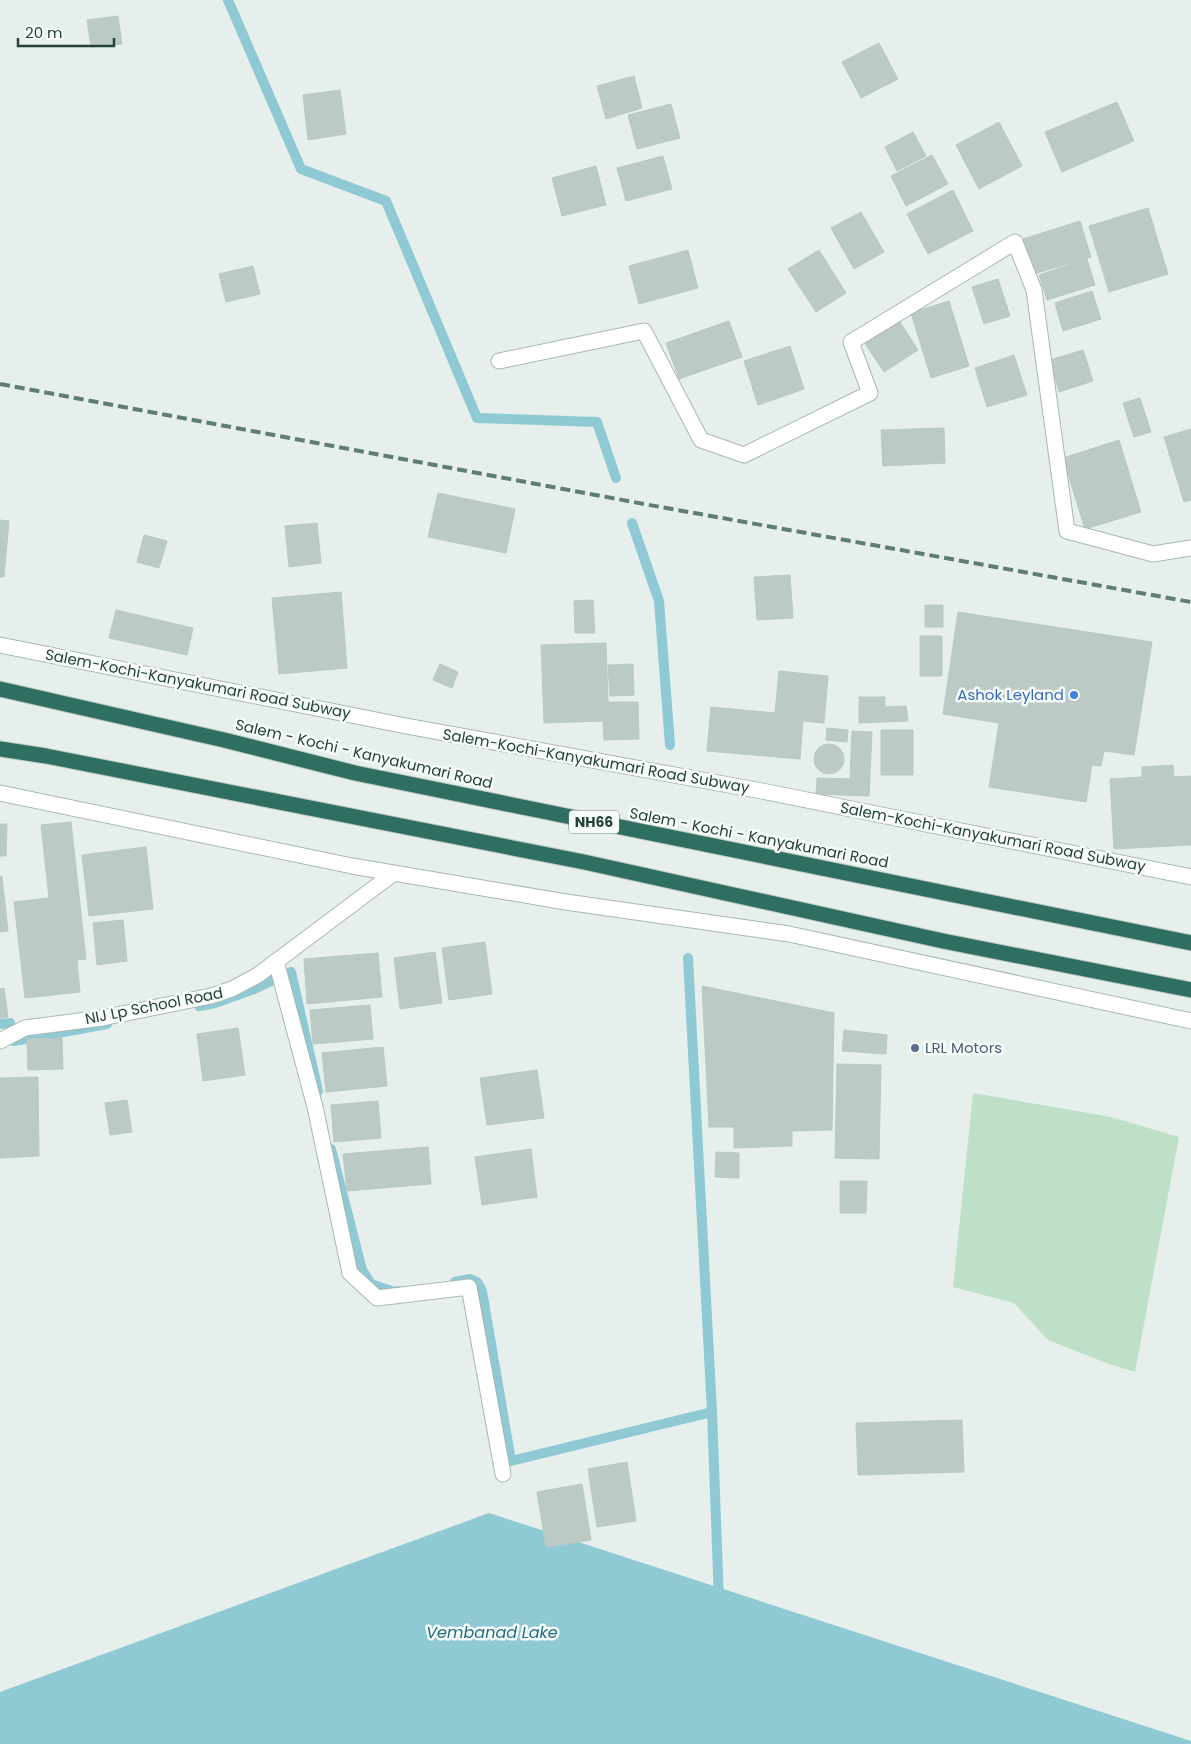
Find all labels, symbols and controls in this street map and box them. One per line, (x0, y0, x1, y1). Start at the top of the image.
scale bar (18, 15, 114, 47)
text: 20 m (25, 22, 63, 43)
street label: Salem-Kochi-Kanyakumari Road Subway (44, 644, 353, 724)
place label: Ashok Leyland (957, 684, 1064, 705)
marker: Ashok Leyland (1068, 689, 1080, 701)
street label: Salem - Kochi - Kanyakumari Road (233, 714, 495, 793)
street label: Salem-Kochi-Kanyakumari Road Subway (441, 723, 752, 798)
street label: Salem-Kochi-Kanyakumari Road Subway (839, 797, 1148, 877)
street label: Salem - Kochi - Kanyakumari Road (628, 802, 890, 873)
road number: NH66 (569, 810, 619, 834)
street label: NIJ Lp School Road (83, 982, 225, 1029)
place label: LRL Motors (925, 1037, 1002, 1058)
marker: LRL Motors (909, 1042, 921, 1054)
water label: Vembanad Lake (426, 1621, 558, 1644)

